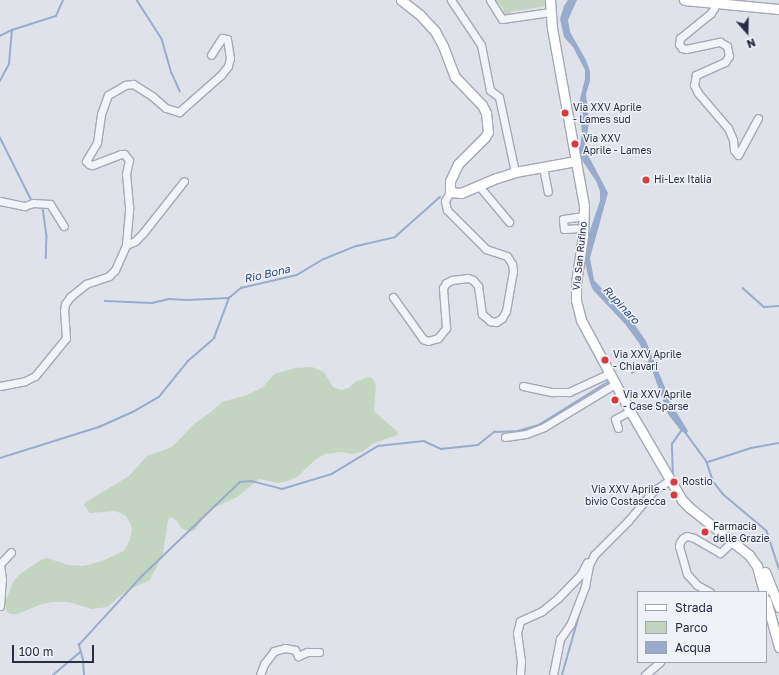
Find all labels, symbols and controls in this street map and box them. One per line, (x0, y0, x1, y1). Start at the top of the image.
north arrow (727, 12, 767, 52)
text: N (745, 36, 757, 51)
place label: Via XXV Aprile - Lames sud (573, 101, 641, 124)
marker: Via XXV Aprile - Lames sud (560, 108, 570, 118)
place label: Via XXV Aprile - Lames (583, 132, 652, 156)
marker: Via XXV Aprile - Lames (570, 139, 580, 149)
place label: Hi-Lex Italia (654, 174, 712, 186)
marker: Hi-Lex Italia (641, 175, 651, 185)
street label: Via San Rufino (570, 221, 590, 291)
water label: Rio Bona (243, 262, 291, 286)
water label: Rupinaro (600, 283, 642, 327)
place label: Via XXV Aprile - Chiavari (613, 348, 681, 372)
marker: Via XXV Aprile - Chiavari (600, 355, 610, 365)
place label: Via XXV Aprile - Case Sparse (623, 388, 691, 412)
marker: Via XXV Aprile - Case Sparse (610, 395, 620, 405)
place label: Rostio (682, 476, 713, 488)
marker: Rostio (669, 477, 679, 487)
place label: Via XXV Aprile - bivio Costasecca (585, 483, 666, 506)
marker: Via XXV Aprile - bivio Costasecca (669, 490, 679, 500)
place label: Farmacia delle Grazie (713, 520, 770, 544)
marker: Farmacia delle Grazie (700, 527, 710, 537)
legend (637, 591, 767, 663)
text: Strada (675, 600, 713, 615)
text: Parco (675, 620, 708, 635)
scale bar (14, 637, 96, 663)
text: Acqua (675, 640, 711, 655)
text: 100 m (19, 644, 53, 659)

